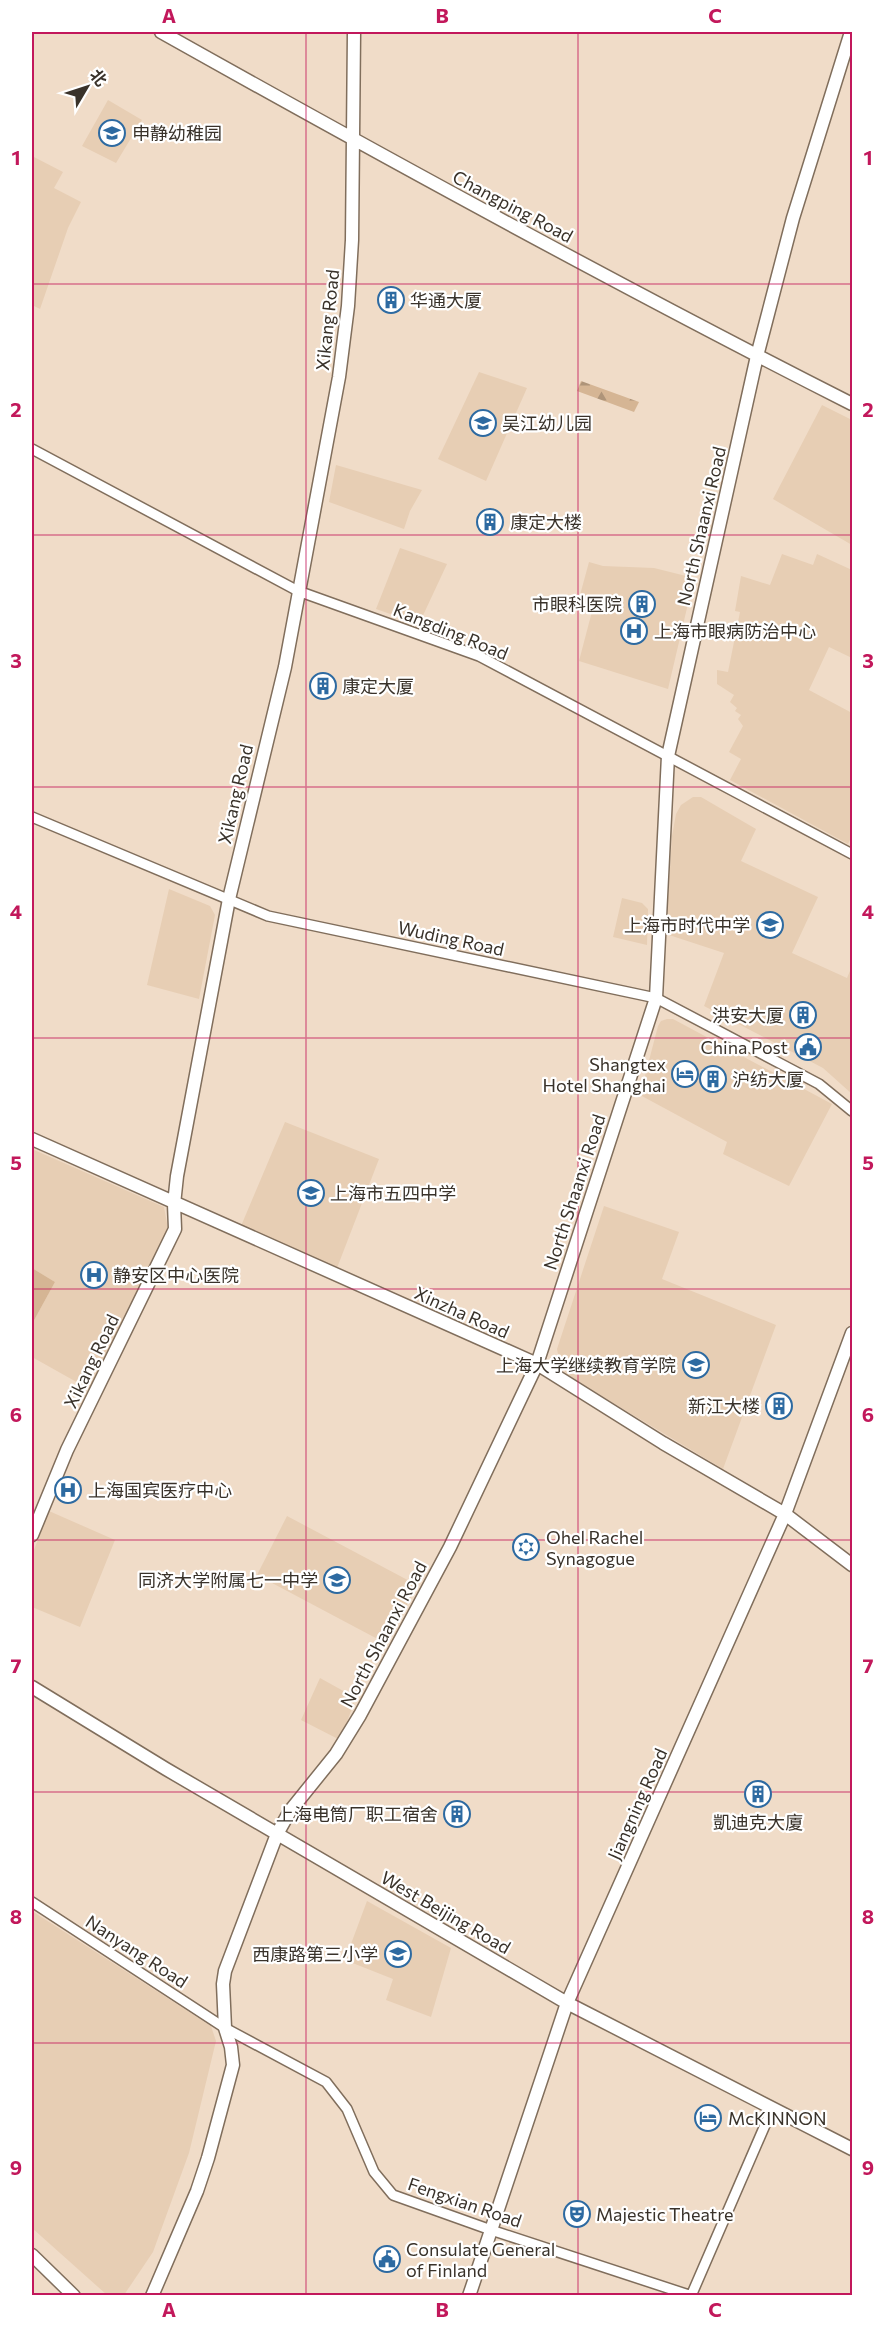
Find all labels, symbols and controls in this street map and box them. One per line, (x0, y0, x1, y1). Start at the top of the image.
text: A (162, 3, 176, 27)
text: B (435, 3, 449, 27)
text: C (708, 3, 722, 27)
north arrow (57, 57, 117, 117)
text: 北 (87, 65, 111, 89)
school or university icon: 申静幼稚园 (97, 118, 127, 148)
place label: 申静幼稚园 (132, 122, 222, 144)
text: 1 (11, 145, 21, 169)
text: 1 (863, 145, 873, 169)
street label: Changping Road (449, 165, 577, 247)
street label: Xikang Road (311, 268, 343, 372)
building icon: 华通大厦 (376, 285, 406, 315)
place label: 华通大厦 (410, 289, 482, 311)
text: 2 (10, 397, 22, 421)
text: 2 (862, 397, 874, 421)
school or university icon: 吴江幼儿园 (468, 408, 498, 438)
place label: 吴江幼儿园 (502, 412, 592, 434)
street label: North Shaanxi Road (672, 444, 730, 608)
building icon: 康定大楼 (475, 507, 505, 537)
place label: 康定大楼 (510, 511, 582, 533)
building icon: 市眼科医院 (627, 589, 657, 619)
place label: 市眼科医院 (532, 593, 622, 615)
street label: Kangding Road (390, 598, 512, 664)
hospital icon: 上海市眼病防治中心 (619, 616, 649, 646)
place label: 上海市眼病防治中心 (654, 620, 816, 642)
text: 3 (10, 648, 22, 672)
text: 3 (862, 648, 874, 672)
building icon: 康定大厦 (308, 671, 338, 701)
place label: 康定大厦 (342, 675, 414, 697)
street label: Xikang Road (213, 742, 257, 846)
text: 4 (10, 899, 22, 923)
text: 4 (862, 899, 874, 923)
school or university icon: 上海市时代中学 (755, 910, 785, 940)
place label: 上海市时代中学 (624, 914, 750, 936)
street label: Wuding Road (396, 916, 506, 960)
building icon: 洪安大厦 (788, 1000, 818, 1030)
place label: 洪安大厦 (712, 1004, 784, 1026)
public building icon: China Post (793, 1032, 823, 1062)
place label: China Post (700, 1036, 788, 1058)
place label: Shangtex Hotel Shanghai (542, 1053, 666, 1096)
hotel icon: Shangtex Hotel Shanghai (670, 1059, 700, 1089)
building icon: 沪纺大厦 (698, 1064, 728, 1094)
place label: 沪纺大厦 (732, 1068, 804, 1090)
street label: North Shaanxi Road (538, 1111, 610, 1273)
text: 5 (10, 1150, 22, 1174)
text: 5 (862, 1150, 874, 1174)
school or university icon: 上海市五四中学 (296, 1178, 326, 1208)
place label: 上海市五四中学 (330, 1182, 456, 1204)
hospital icon: 静安区中心医院 (79, 1260, 109, 1290)
place label: 静安区中心医院 (113, 1264, 239, 1286)
street label: Xinzha Road (411, 1281, 513, 1343)
street label: Xikang Road (59, 1311, 123, 1411)
school or university icon: 上海大学继续教育学院 (681, 1350, 711, 1380)
place label: 上海大学继续教育学院 (496, 1354, 676, 1376)
building icon: 新江大楼 (764, 1391, 794, 1421)
place label: 新江大楼 (688, 1395, 760, 1417)
text: 6 (10, 1402, 22, 1426)
text: 6 (862, 1402, 874, 1426)
hospital icon: 上海国宾医疗中心 (53, 1475, 83, 1505)
place label: 上海国宾医疗中心 (88, 1479, 232, 1501)
place label: Ohel Rachel Synagogue (546, 1526, 643, 1569)
synagogue icon: Ohel Rachel Synagogue (511, 1532, 541, 1562)
street label: North Shaanxi Road (335, 1557, 431, 1711)
school or university icon: 同济大学附属七一中学 (322, 1565, 352, 1595)
place label: 同济大学附属七一中学 (138, 1569, 318, 1591)
text: 7 (11, 1653, 22, 1677)
text: 7 (863, 1653, 874, 1677)
street label: Jiangning Road (603, 1745, 671, 1863)
building icon: 凱迪克大廈 (743, 1779, 773, 1809)
building icon: 上海电筒厂职工宿舍 (442, 1799, 472, 1829)
place label: 上海电筒厂职工宿舍 (276, 1803, 438, 1825)
place label: 凱迪克大廈 (713, 1811, 803, 1833)
street label: West Beijing Road (377, 1866, 515, 1958)
text: 8 (10, 1904, 22, 1928)
text: 8 (862, 1904, 874, 1928)
street label: Nanyang Road (82, 1910, 192, 1992)
school or university icon: 西康路第三小学 (383, 1939, 413, 1969)
place label: 西康路第三小学 (252, 1943, 378, 1965)
hotel icon: McKINNON (693, 2103, 723, 2133)
place label: McKINNON (728, 2107, 827, 2129)
text: 9 (10, 2155, 22, 2179)
text: 9 (862, 2155, 874, 2179)
street label: Fengxian Road (405, 2172, 525, 2232)
theatre icon: Majestic Theatre (562, 2199, 592, 2229)
place label: Majestic Theatre (596, 2203, 734, 2225)
place label: Consulate General of Finland (406, 2238, 555, 2281)
public building icon: Consulate General of Finland (372, 2244, 402, 2274)
text: A (162, 2297, 176, 2321)
text: B (435, 2297, 449, 2321)
text: C (708, 2297, 722, 2321)

